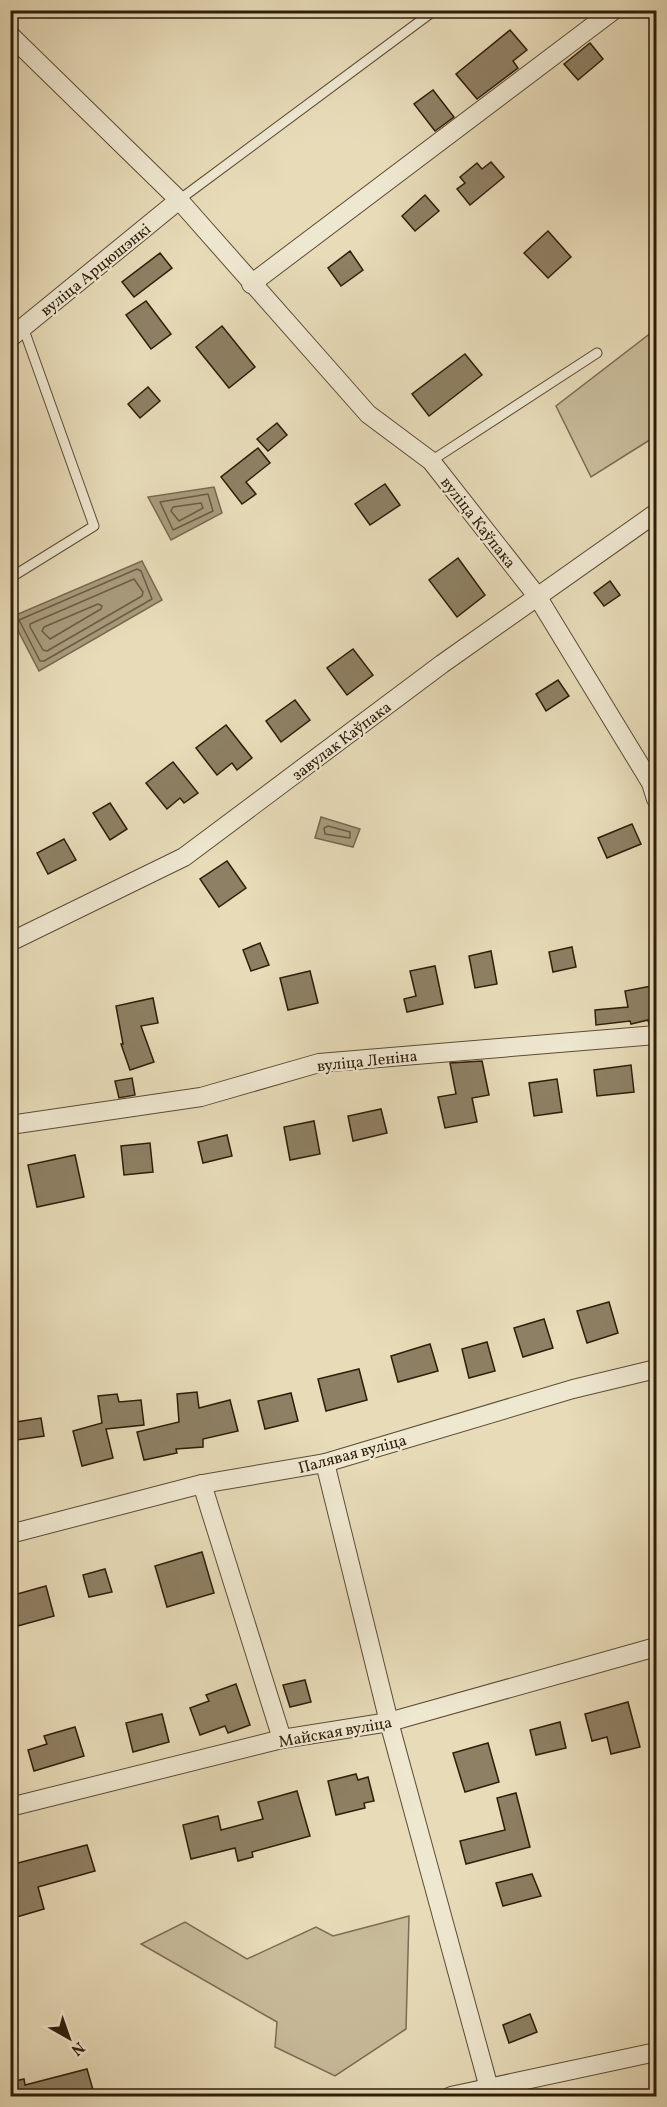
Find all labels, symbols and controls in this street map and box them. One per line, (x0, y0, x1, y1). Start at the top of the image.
street label: вуліца Арцюшэнкі (36, 219, 156, 322)
street label: вуліца Каўпака (435, 473, 520, 574)
street label: завулак Каўпака (288, 697, 397, 786)
street label: вуліца Леніна (316, 1046, 419, 1078)
street label: Палявая вуліца (296, 1430, 409, 1480)
street label: Майская вуліца (277, 1712, 394, 1754)
north arrow (39, 2008, 99, 2068)
text: N (66, 2036, 89, 2060)

